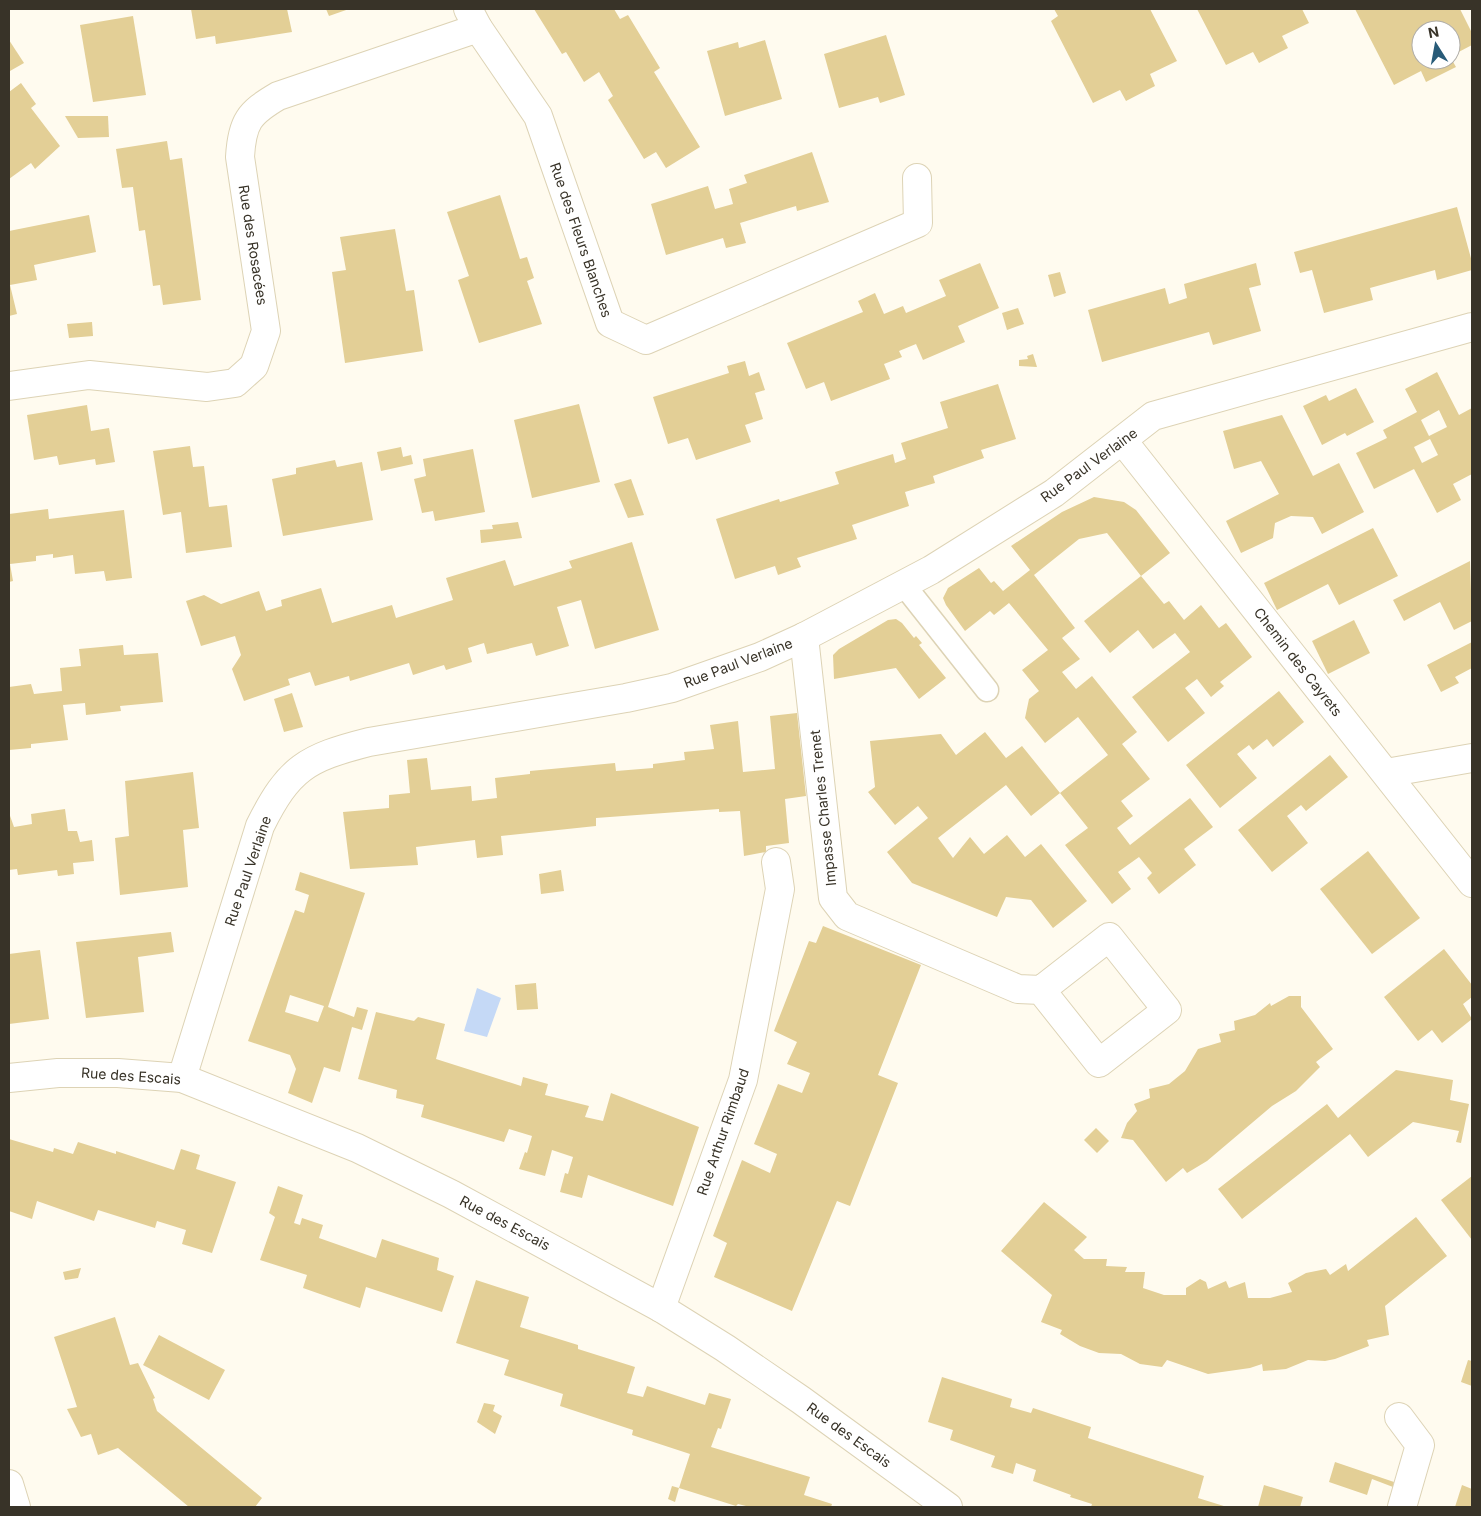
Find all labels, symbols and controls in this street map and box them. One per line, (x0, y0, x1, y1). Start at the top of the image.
north arrow (1411, 20, 1461, 70)
text: N (1427, 22, 1440, 41)
street label: Rue des Fleurs Blanches (547, 160, 616, 320)
street label: Rue des Rosacées (236, 184, 271, 306)
street label: Rue Paul Verlaine (1037, 424, 1140, 505)
street label: Chemin des Cayrets (1251, 604, 1346, 719)
street label: Rue Paul Verlaine (681, 634, 795, 691)
street label: Impasse Charles Trenet (806, 729, 839, 887)
street label: Rue Paul Verlaine (221, 813, 274, 928)
street label: Rue des Escais (81, 1064, 182, 1087)
street label: Rue Arthur Rimbaud (693, 1066, 752, 1197)
street label: Rue des Escais (457, 1192, 553, 1254)
street label: Rue des Escais (804, 1398, 895, 1471)

